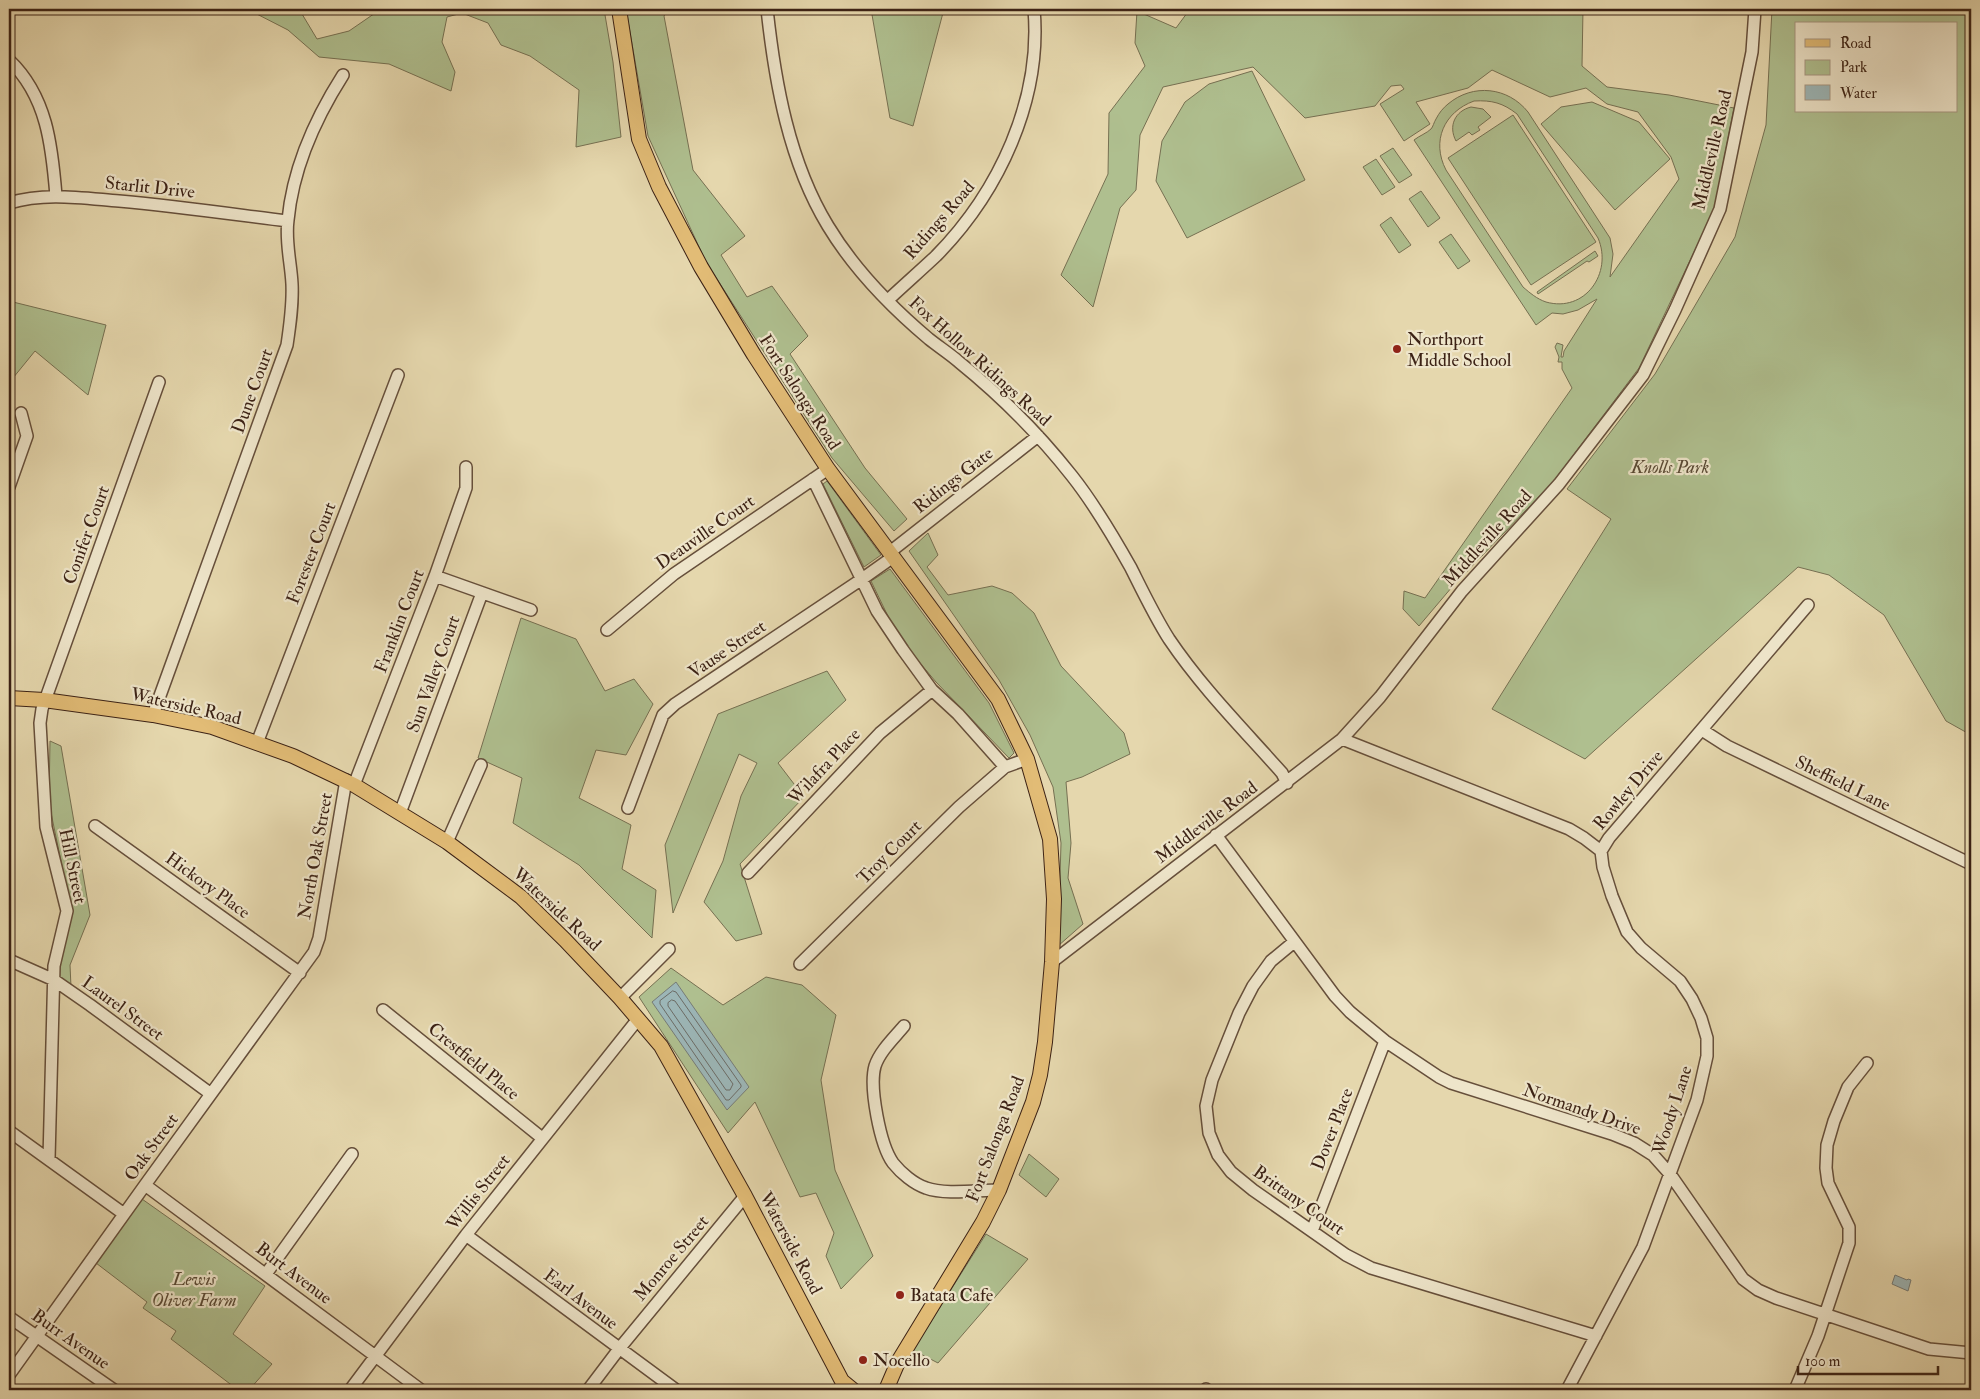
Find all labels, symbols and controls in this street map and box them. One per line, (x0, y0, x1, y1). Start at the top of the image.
legend (1795, 22, 1958, 112)
text: Road (1840, 34, 1872, 53)
text: Park (1840, 58, 1867, 77)
text: Water (1839, 84, 1877, 103)
street label: Middleville Road (1687, 88, 1738, 212)
street label: Starlit Drive (104, 171, 196, 204)
street label: Ridings Road (899, 176, 980, 264)
street label: Fox Hollow Ridings Road (904, 291, 1056, 431)
place label: Northport Middle School (1407, 328, 1512, 372)
street label: Fort Salonga Road (754, 330, 846, 455)
marker: Northport Middle School (1391, 343, 1403, 355)
street label: Dune Court (227, 346, 278, 437)
street label: Ridings Gate (909, 442, 998, 519)
park label: Knolls Park (1630, 456, 1709, 479)
street label: Conifer Court (58, 483, 115, 588)
street label: Middleville Road (1438, 485, 1537, 592)
street label: Deauville Court (651, 490, 759, 575)
street label: Forester Court (281, 499, 342, 607)
street label: Franklin Court (369, 566, 430, 676)
street label: Sun Valley Court (402, 612, 465, 736)
street label: Vause Street (684, 615, 771, 684)
street label: Waterside Road (127, 682, 244, 730)
street label: Wilafra Place (782, 723, 866, 810)
street label: Rowley Drive (1588, 745, 1669, 835)
street label: Sheffield Lane (1791, 750, 1895, 817)
street label: Middleville Road (1150, 776, 1262, 868)
street label: North Oak Street (293, 791, 338, 921)
street label: Troy Court (852, 815, 927, 890)
street label: Hill Street (53, 827, 92, 906)
street label: Hickory Place (161, 847, 255, 924)
street label: Waterside Road (507, 862, 606, 956)
street label: Laurel Street (77, 971, 168, 1046)
street label: Crestfield Place (423, 1017, 524, 1106)
street label: Woody Lane (1647, 1062, 1698, 1158)
street label: Fort Salonga Road (961, 1073, 1030, 1206)
street label: Normandy Drive (1520, 1079, 1644, 1141)
street label: Dover Place (1306, 1084, 1359, 1174)
street label: Oak Street (119, 1109, 184, 1186)
street label: Willis Street (441, 1149, 515, 1236)
street label: Brittany Court (1248, 1160, 1349, 1241)
street label: Waterside Road (753, 1187, 827, 1299)
street label: Monroe Street (629, 1211, 714, 1306)
street label: Burt Avenue (251, 1237, 337, 1310)
street label: Earl Avenue (539, 1264, 623, 1335)
park label: Lewis Oliver Farm (151, 1268, 237, 1312)
place label: Batata Cafe (910, 1284, 994, 1307)
marker: Batata Cafe (894, 1289, 906, 1301)
street label: Burr Avenue (27, 1304, 115, 1375)
scale bar (1798, 1344, 1938, 1376)
place label: Nocello (873, 1349, 930, 1372)
text: 100 m (1805, 1352, 1841, 1371)
marker: Nocello (857, 1354, 869, 1366)

